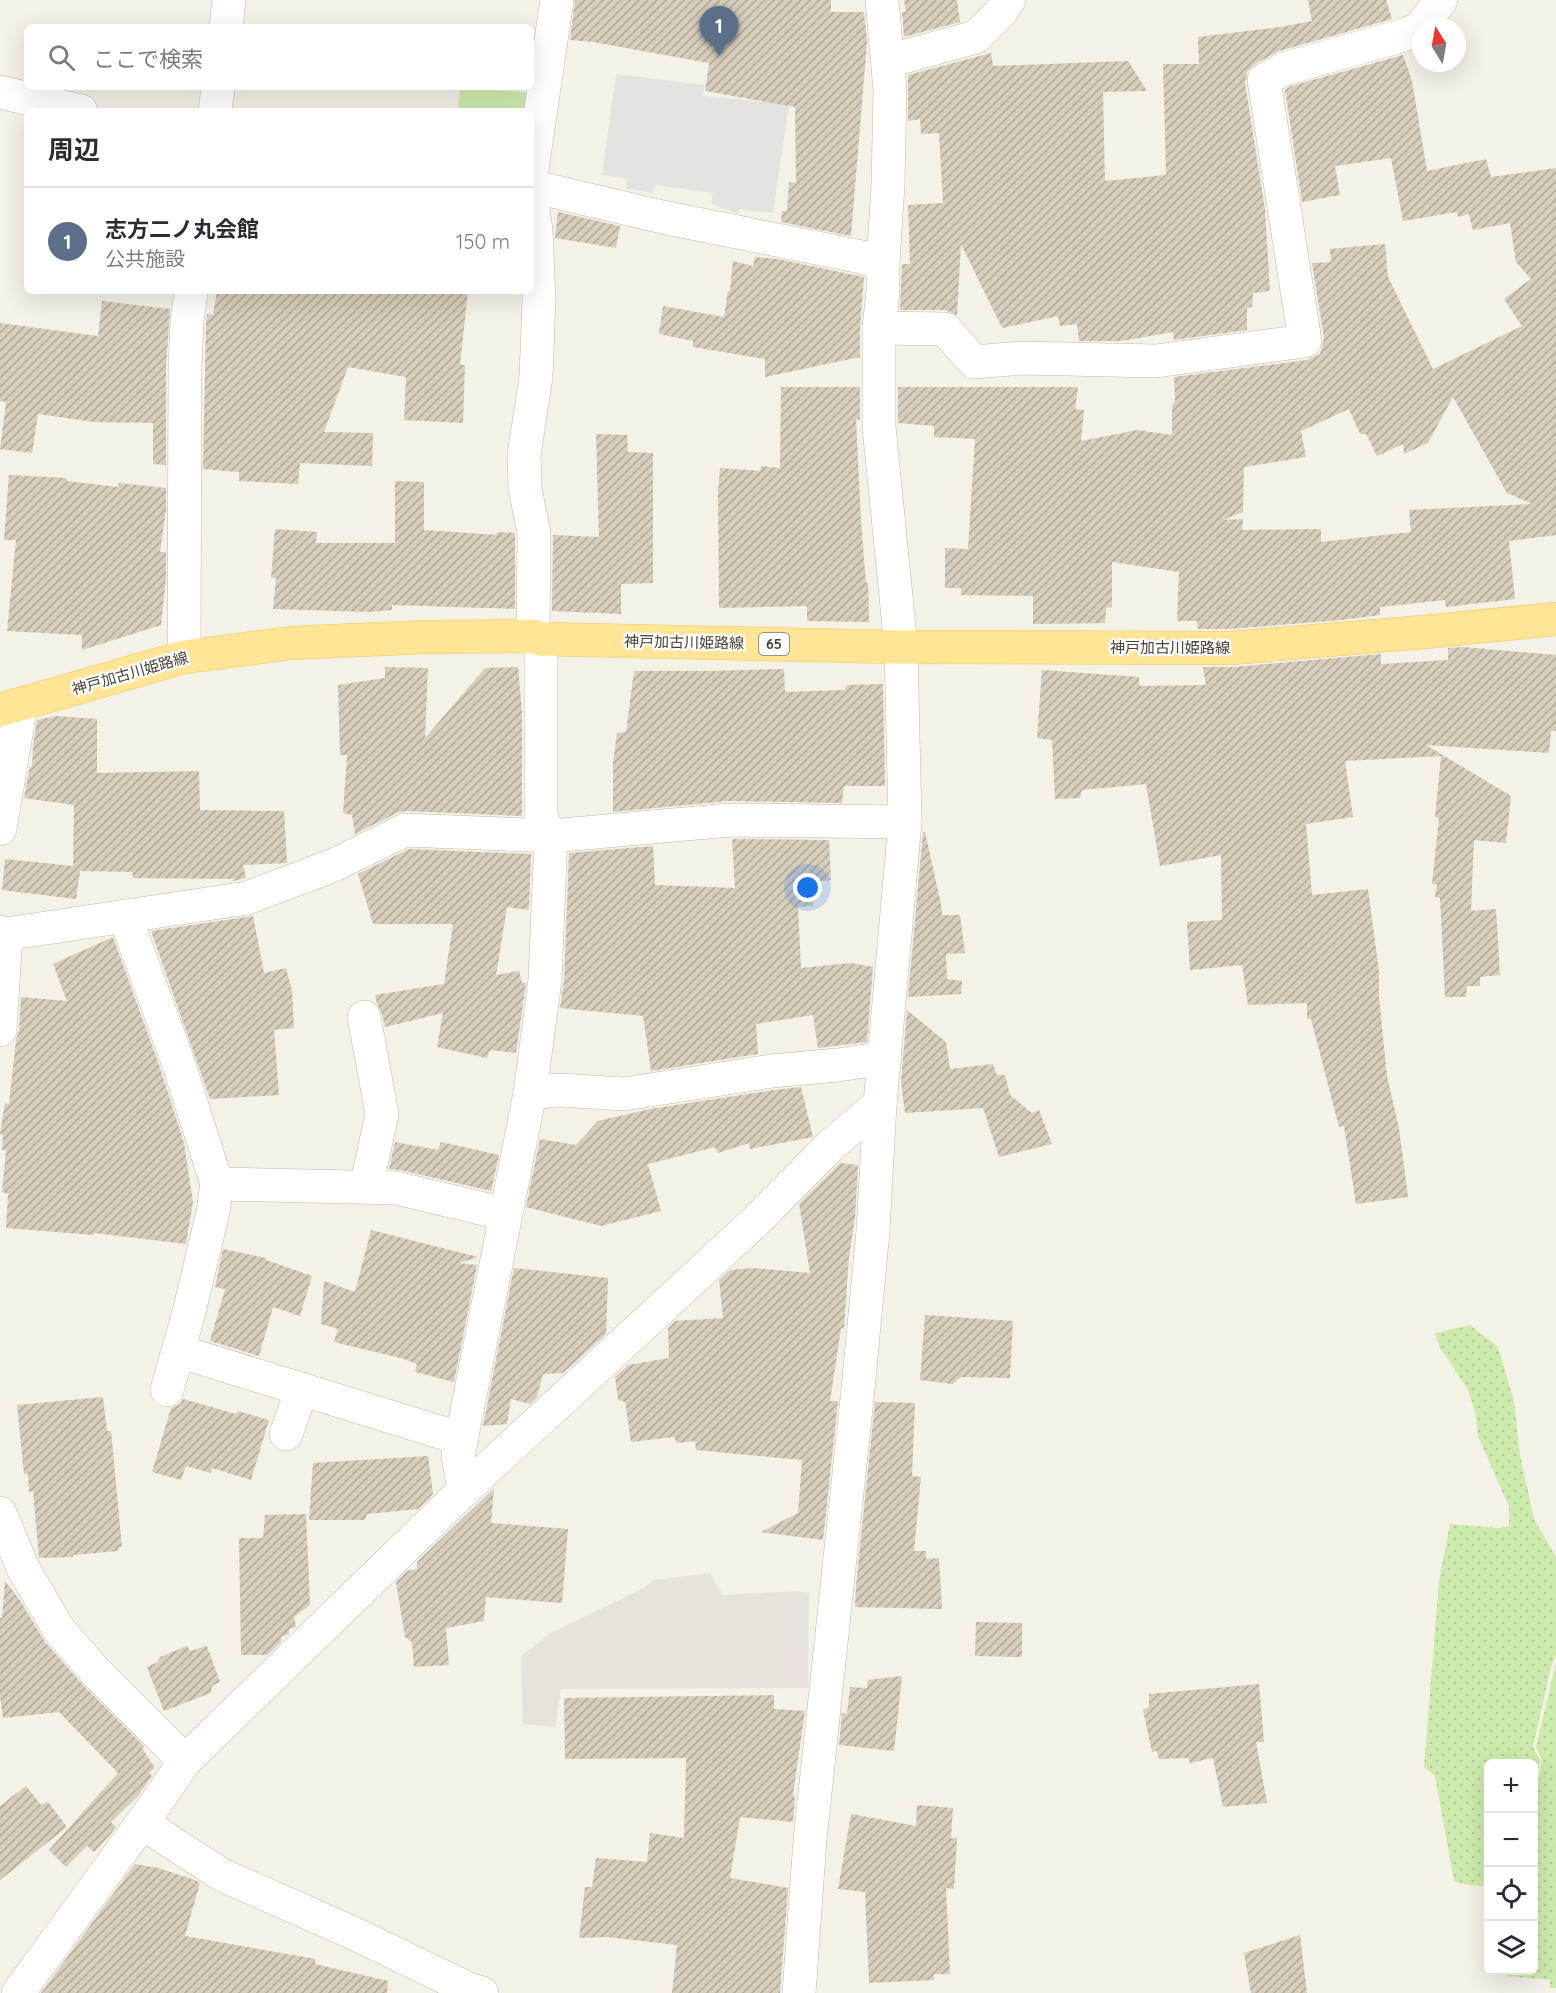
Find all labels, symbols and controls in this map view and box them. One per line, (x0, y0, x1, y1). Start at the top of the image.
pin: 1 (700, 7, 738, 56)
north arrow (1412, 18, 1466, 72)
search box (24, 24, 534, 90)
icon: search (45, 41, 78, 74)
text: ここで検索 (93, 45, 203, 73)
text: 周辺 (48, 133, 100, 166)
text: 志方二ノ丸会館 (105, 215, 259, 243)
text: 1 (64, 229, 71, 254)
text: 150 m (456, 229, 510, 254)
text: 公共施設 (105, 246, 185, 271)
street label: 神戸加古川姫路線 (624, 631, 744, 653)
road number: 65 (759, 633, 789, 655)
street label: 神戸加古川姫路線 (1110, 638, 1230, 657)
street label: 神戸加古川姫路線 (70, 647, 190, 699)
your location (793, 873, 822, 902)
map controls (1484, 1759, 1538, 1975)
button: + (1484, 1759, 1538, 1813)
button: − (1484, 1813, 1538, 1867)
button: locate (1484, 1867, 1538, 1921)
button: layers (1484, 1921, 1538, 1975)

